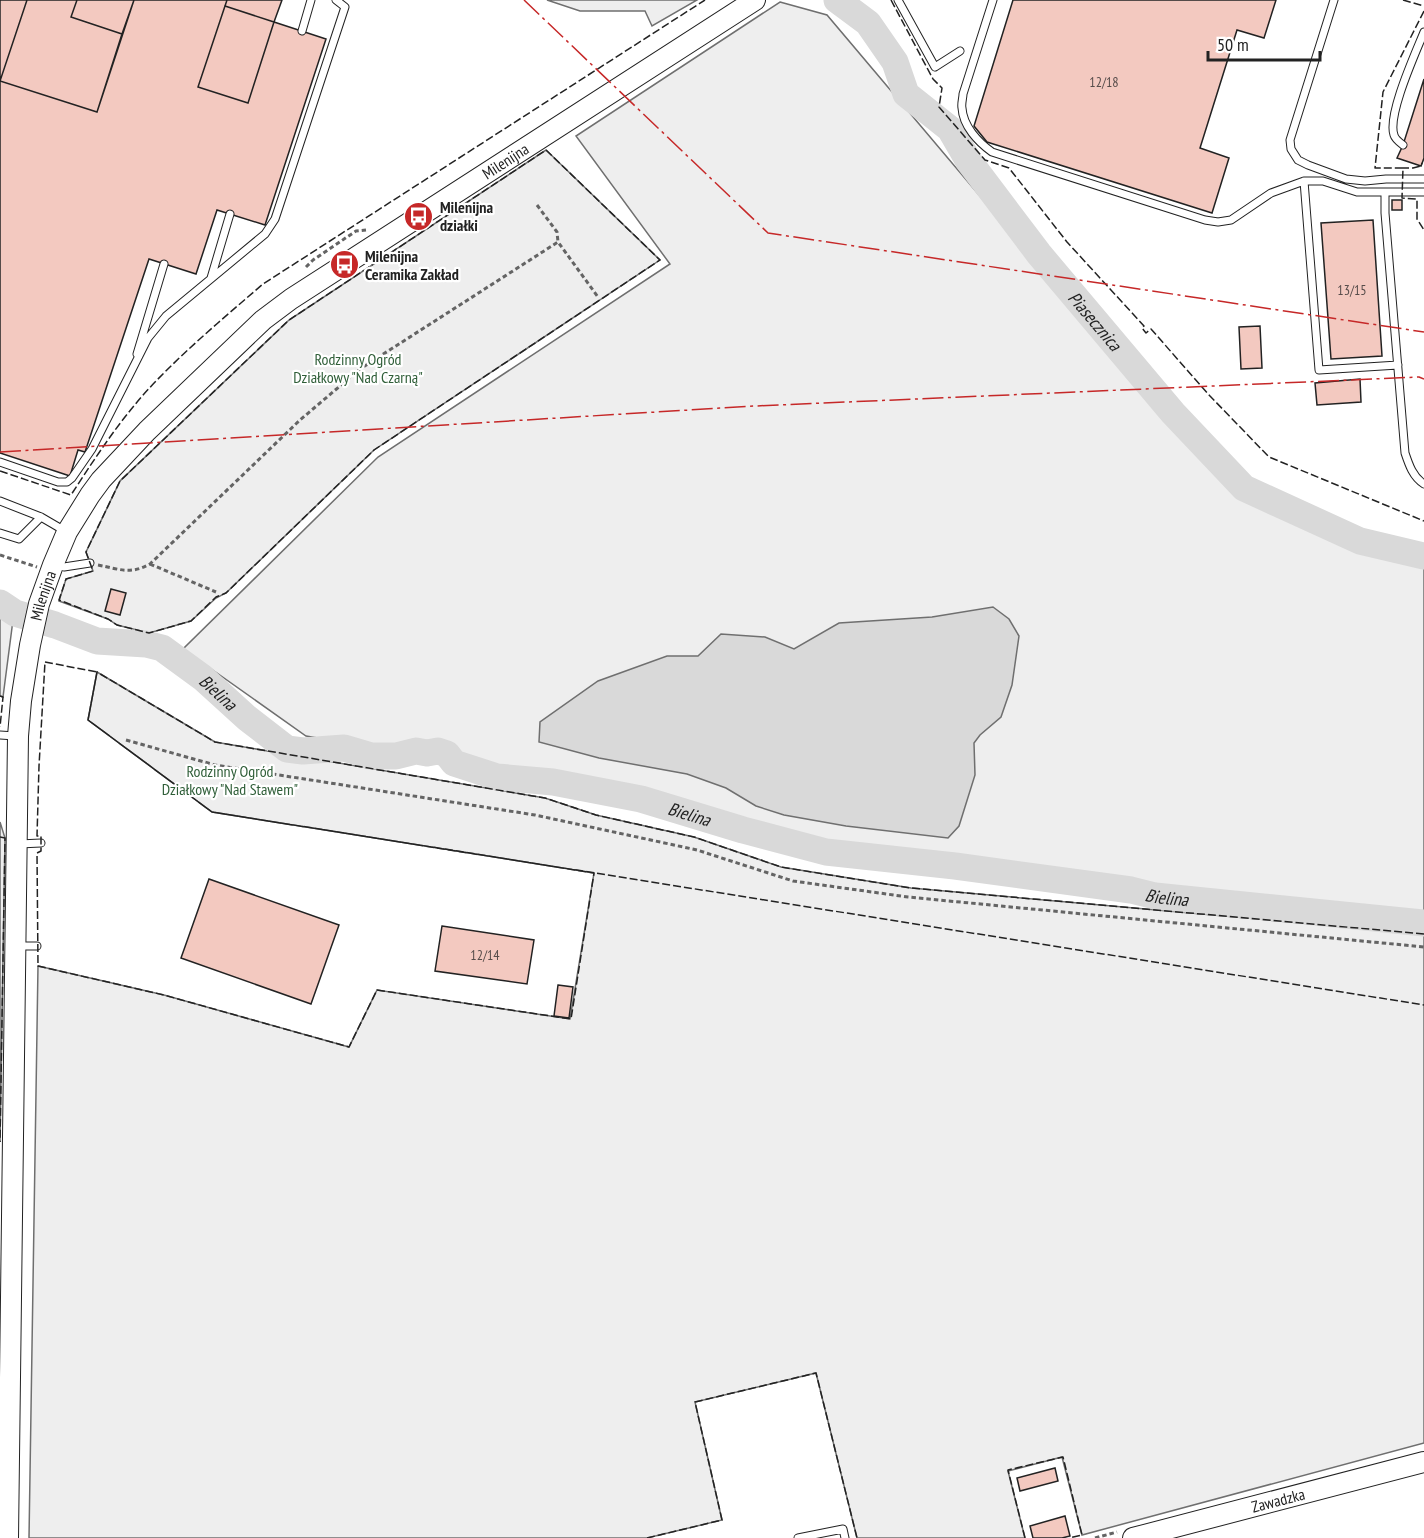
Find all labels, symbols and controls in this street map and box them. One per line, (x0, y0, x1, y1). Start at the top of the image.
scale bar (1208, 24, 1320, 62)
text: 50 m (1217, 33, 1249, 56)
house number: 12/18 (1089, 73, 1119, 91)
street label: Milenijna (478, 139, 532, 183)
place label: Milenijna działki (440, 197, 494, 235)
bus stop icon: Milenijna działki (403, 200, 435, 232)
place label: Milenijna Ceramika Zakład (365, 246, 459, 284)
bus stop icon: Milenijna Ceramika Zakład (328, 249, 360, 281)
house number: 13/15 (1337, 281, 1367, 299)
water label: Piasecznica (1064, 286, 1127, 356)
park label: Rodzinny Ogród Działkowy "Nad Czarną" (293, 349, 423, 387)
street label: Milenijna (26, 568, 60, 622)
water label: Bielina (195, 669, 243, 716)
park label: Rodzinny Ogród Działkowy "Nad Stawem" (162, 761, 298, 799)
water label: Bielina (665, 796, 714, 831)
water label: Bielina (1143, 883, 1190, 911)
house number: 12/14 (470, 946, 500, 964)
street label: Zawadzka (1249, 1484, 1307, 1517)

